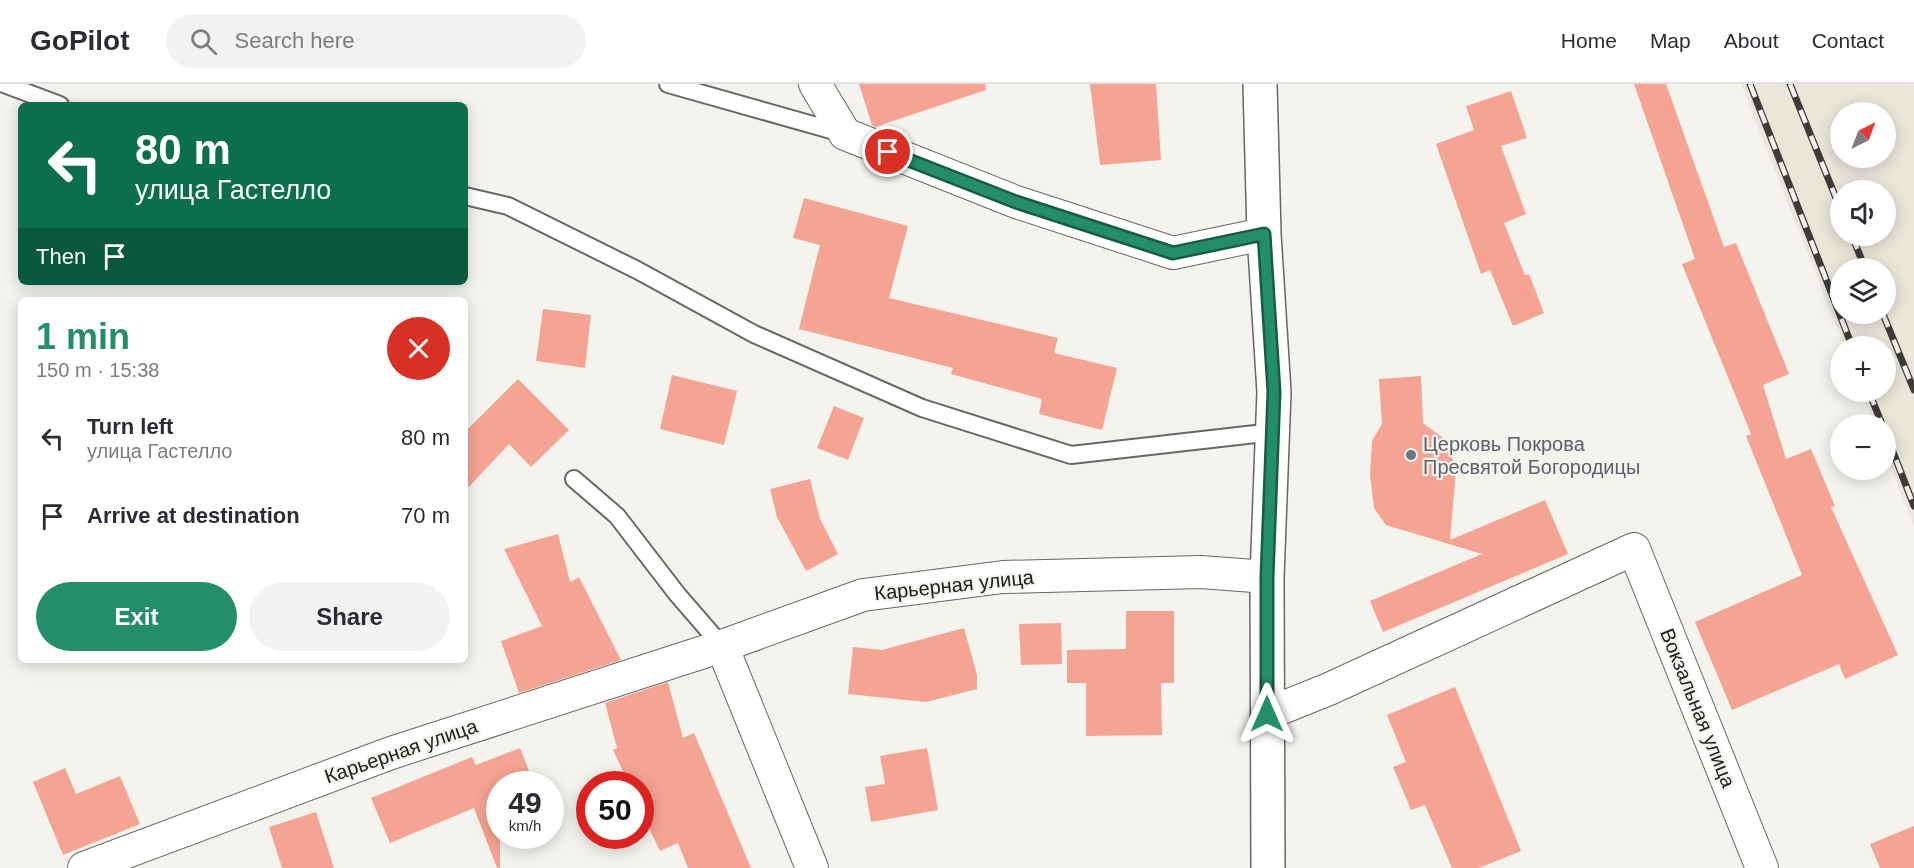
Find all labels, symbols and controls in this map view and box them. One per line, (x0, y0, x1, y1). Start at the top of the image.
search box (166, 14, 586, 68)
text: GoPilot (30, 25, 130, 56)
icon: search (187, 25, 220, 58)
text: Search here (235, 28, 354, 53)
text: Home (1561, 29, 1617, 52)
text: Map (1650, 29, 1691, 52)
text: About (1724, 29, 1779, 52)
text: Contact (1812, 29, 1884, 52)
north arrow (1830, 102, 1896, 168)
map controls (1830, 102, 1896, 480)
icon: left (36, 126, 114, 204)
text: 80 m (135, 126, 231, 173)
pin (862, 126, 913, 177)
icon: arrive (871, 135, 904, 168)
text: улица Гастелло (135, 175, 331, 205)
button: sound (1830, 180, 1896, 246)
icon: arrive (98, 240, 131, 273)
text: Then (36, 244, 86, 269)
button: layers (1830, 258, 1896, 324)
text: 1 min (36, 316, 130, 357)
button: close (387, 317, 450, 380)
button: + (1830, 336, 1896, 402)
text: 150 m · 15:38 (36, 359, 159, 381)
text: Turn left (87, 414, 173, 439)
button: − (1830, 414, 1896, 480)
icon: left (36, 422, 69, 455)
text: 80 m (401, 425, 450, 450)
place label: Церковь Покрова Пресвятой Богородицы (1423, 433, 1640, 478)
text: улица Гастелло (87, 440, 232, 462)
marker: Церковь Покрова Пресвятой Богородицы (1404, 448, 1418, 462)
icon: arrive (36, 500, 69, 533)
text: Arrive at destination (87, 503, 300, 528)
text: 70 m (401, 503, 450, 528)
street label: Карьерная улица (873, 566, 1036, 604)
button: Exit (36, 582, 237, 651)
button: Share (249, 582, 450, 651)
street label: Вокзальная улица (1656, 625, 1740, 791)
position arrow (1235, 682, 1299, 746)
street label: Карьерная улица (322, 714, 481, 787)
speed limit sign: 50 (576, 771, 654, 849)
text: 49 (508, 786, 542, 819)
text: km/h (509, 817, 541, 834)

